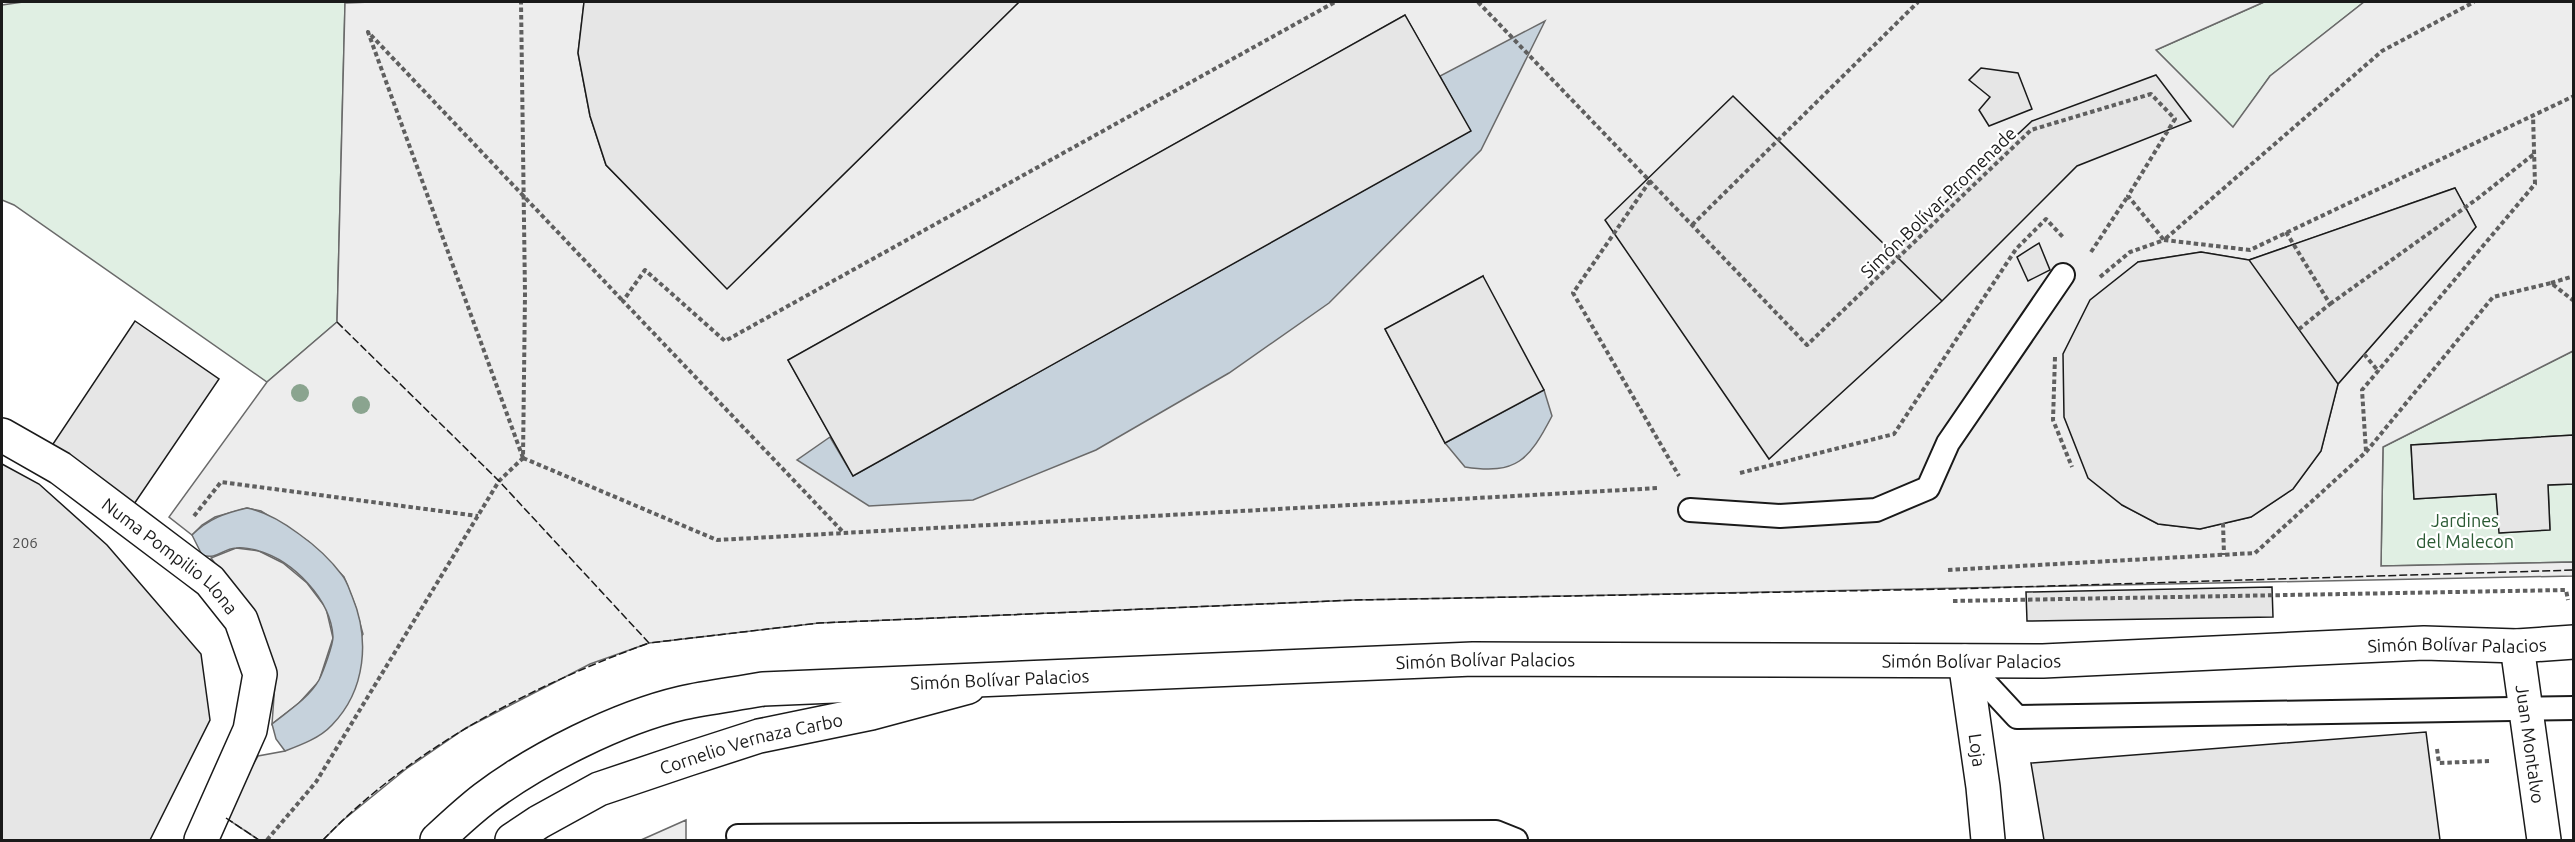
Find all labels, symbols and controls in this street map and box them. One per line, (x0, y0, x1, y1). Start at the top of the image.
street label: Simón Bolívar Promenade (1856, 123, 2020, 281)
street label: Numa Pompilio Llona (98, 493, 242, 618)
park label: Jardines del Malecon (2416, 510, 2514, 551)
house number: 206 (12, 534, 38, 551)
street label: Simón Bolívar Palacios (2367, 633, 2547, 656)
street label: Simón Bolívar Palacios (1395, 649, 1575, 672)
street label: Simón Bolívar Palacios (1882, 650, 2062, 671)
street label: Simón Bolívar Palacios (910, 665, 1090, 693)
street label: Juan Montalvo (2513, 683, 2549, 805)
street label: Cornelio Vernaza Carbo (657, 709, 844, 778)
street label: Loja (1965, 732, 1990, 768)

